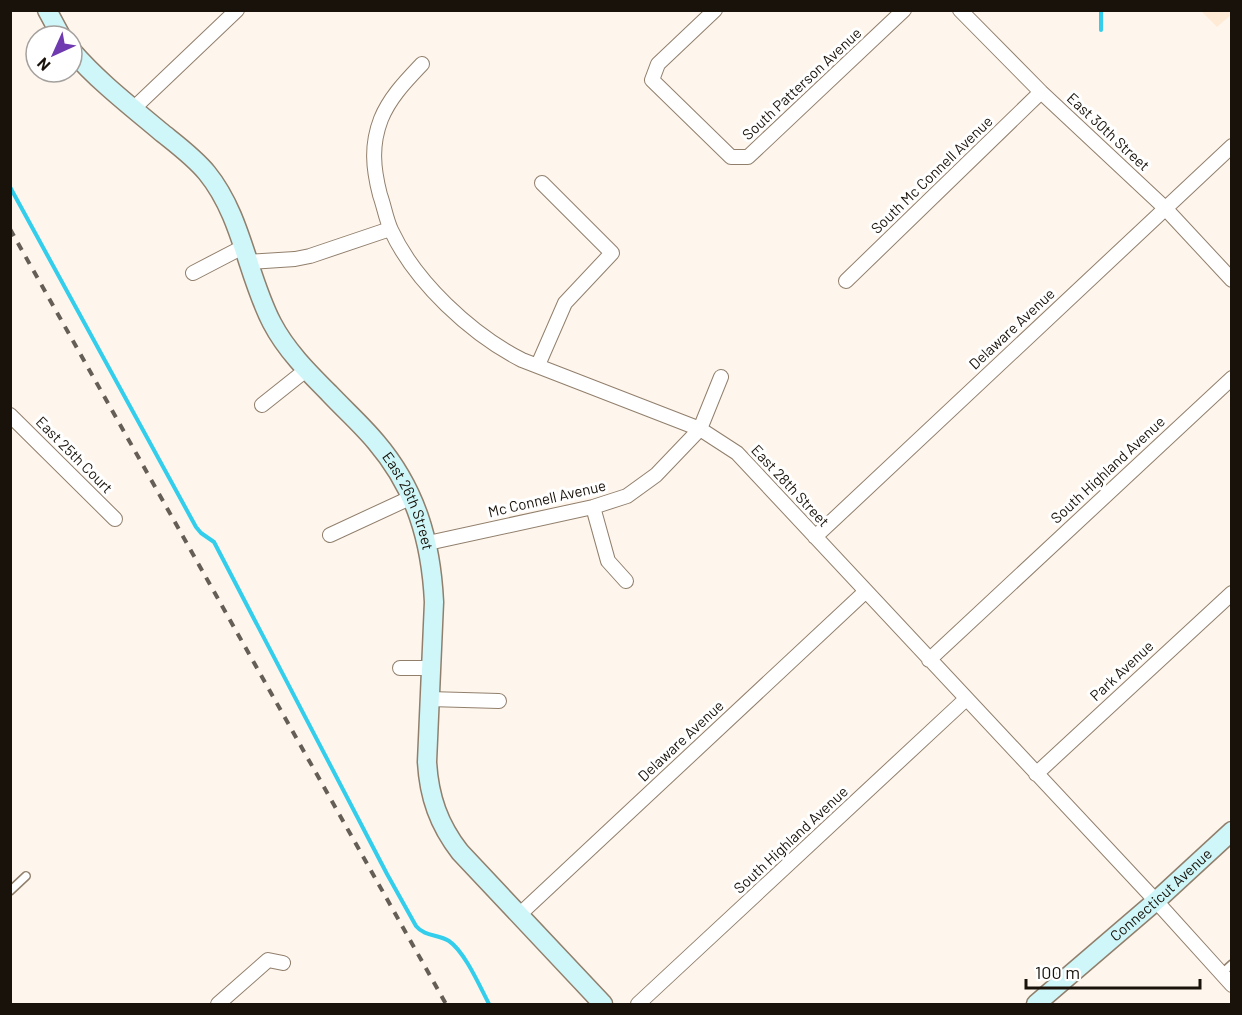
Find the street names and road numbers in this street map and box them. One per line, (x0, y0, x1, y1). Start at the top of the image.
street label: South Patterson Avenue (738, 23, 865, 143)
street label: East 30th Street (1064, 89, 1154, 174)
street label: South Mc Connell Avenue (867, 112, 996, 237)
street label: Delaware Avenue (965, 284, 1058, 373)
street label: East 25th Court (33, 412, 117, 496)
street label: South Highland Avenue (1047, 412, 1168, 527)
street label: East 28th Street (748, 441, 833, 530)
street label: East 26th Street (379, 448, 438, 551)
street label: Mc Connell Avenue (486, 476, 607, 520)
street label: Park Avenue (1086, 636, 1157, 704)
street label: Delaware Avenue (634, 696, 727, 785)
street label: South Highland Avenue (730, 782, 851, 897)
street label: Connecticut Avenue (1106, 844, 1215, 944)

